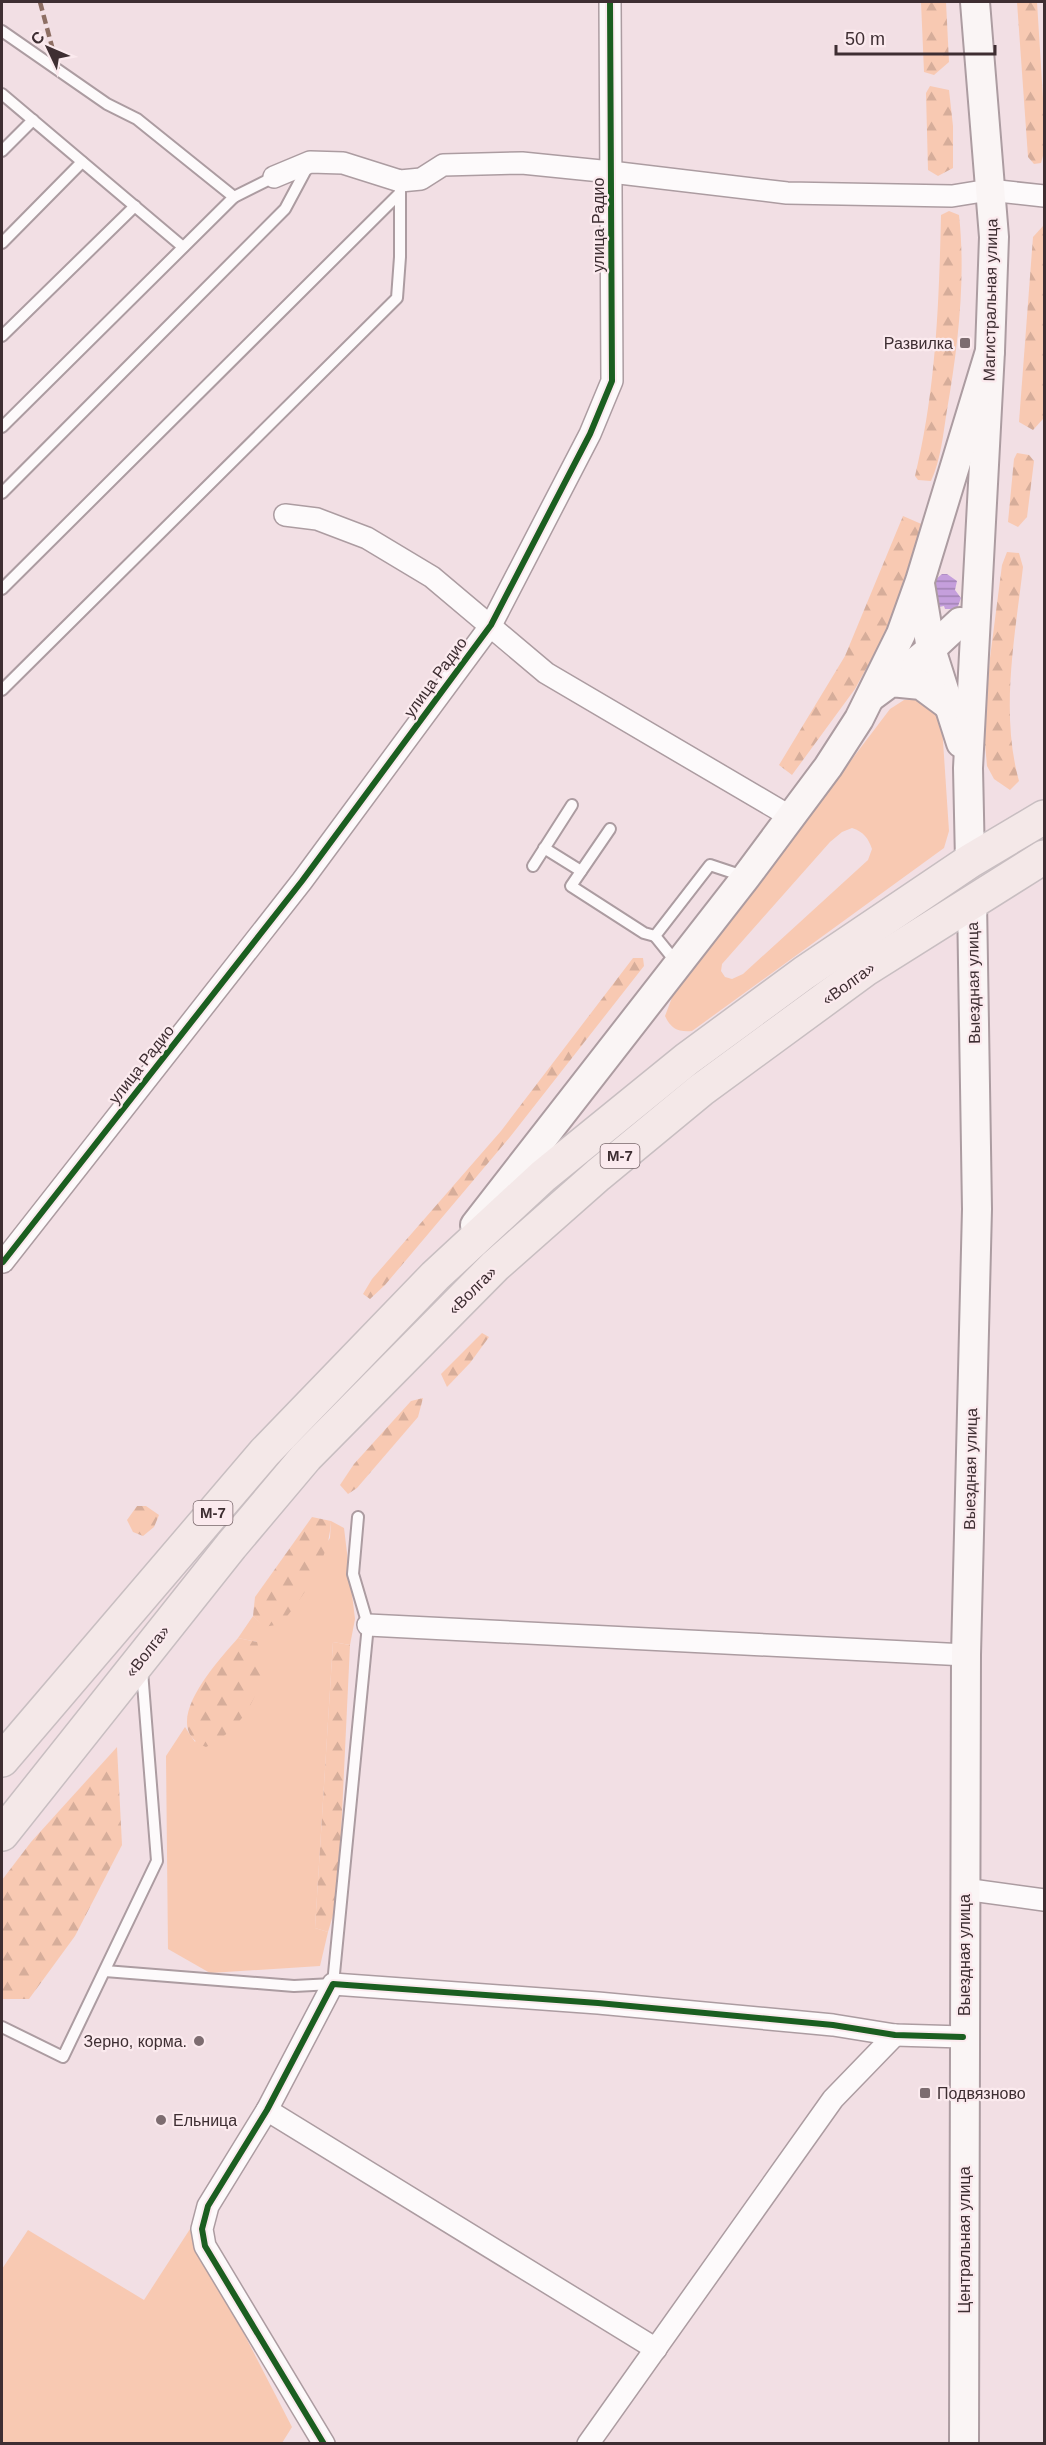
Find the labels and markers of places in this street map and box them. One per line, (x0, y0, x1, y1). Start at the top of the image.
place label: Развилка (884, 335, 953, 352)
marker: Развилка (958, 336, 972, 350)
place label: Зерно, корма. (84, 2033, 187, 2050)
marker: Зерно, корма. (192, 2034, 206, 2048)
place label: Подвязново (937, 2085, 1026, 2102)
marker: Подвязново (918, 2086, 932, 2100)
place label: Ельница (173, 2112, 237, 2129)
marker: Ельница (154, 2113, 168, 2127)

